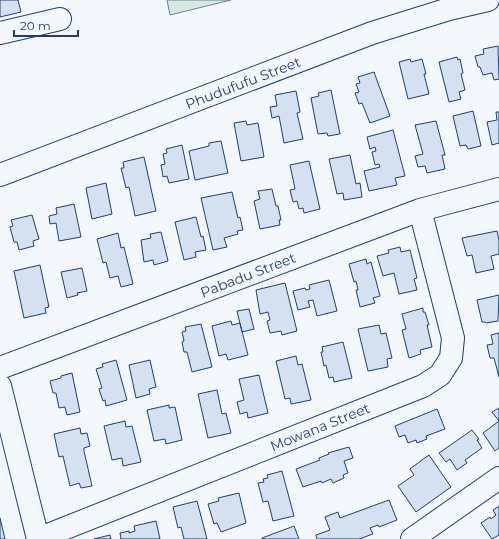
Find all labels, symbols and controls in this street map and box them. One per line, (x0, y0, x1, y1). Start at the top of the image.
scale bar (14, 12, 78, 38)
text: 20 m (20, 18, 51, 33)
street label: Phudufufu Street (183, 53, 304, 113)
street label: Pabadu Street (198, 248, 299, 301)
street label: Mowana Street (268, 399, 373, 455)

